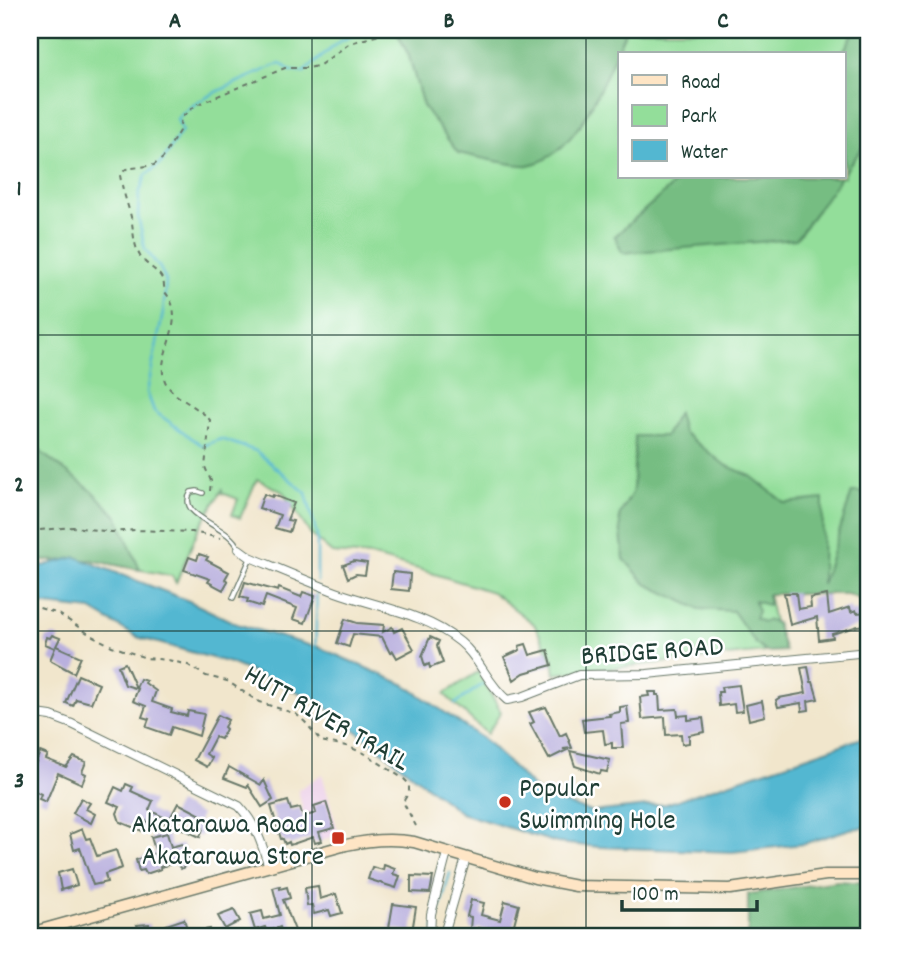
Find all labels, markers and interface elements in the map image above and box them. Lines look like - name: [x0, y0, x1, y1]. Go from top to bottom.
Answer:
- text: A: [169, 6, 181, 39]
- text: B: [444, 6, 455, 39]
- text: C: [717, 6, 729, 39]
- legend: [618, 52, 846, 178]
- text: Road: [681, 69, 720, 99]
- text: Park: [681, 103, 717, 133]
- text: Water: [681, 139, 728, 169]
- text: 1: [16, 174, 22, 207]
- text: 2: [14, 470, 24, 503]
- street label: BRIDGE ROAD: [580, 629, 725, 679]
- street label: HUTT RIVER TRAIL: [235, 657, 416, 784]
- text: 3: [14, 766, 24, 799]
- place label: Popular Swimming Hole: [519, 771, 676, 843]
- marker: Popular Swimming Hole: [497, 794, 513, 810]
- place label: Akatarawa Road - Akatarawa Store: [131, 807, 324, 879]
- marker: Akatarawa Road - Akatarawa Store: [330, 830, 346, 846]
- scale bar: [622, 868, 756, 912]
- text: 100 m: [632, 881, 679, 911]

